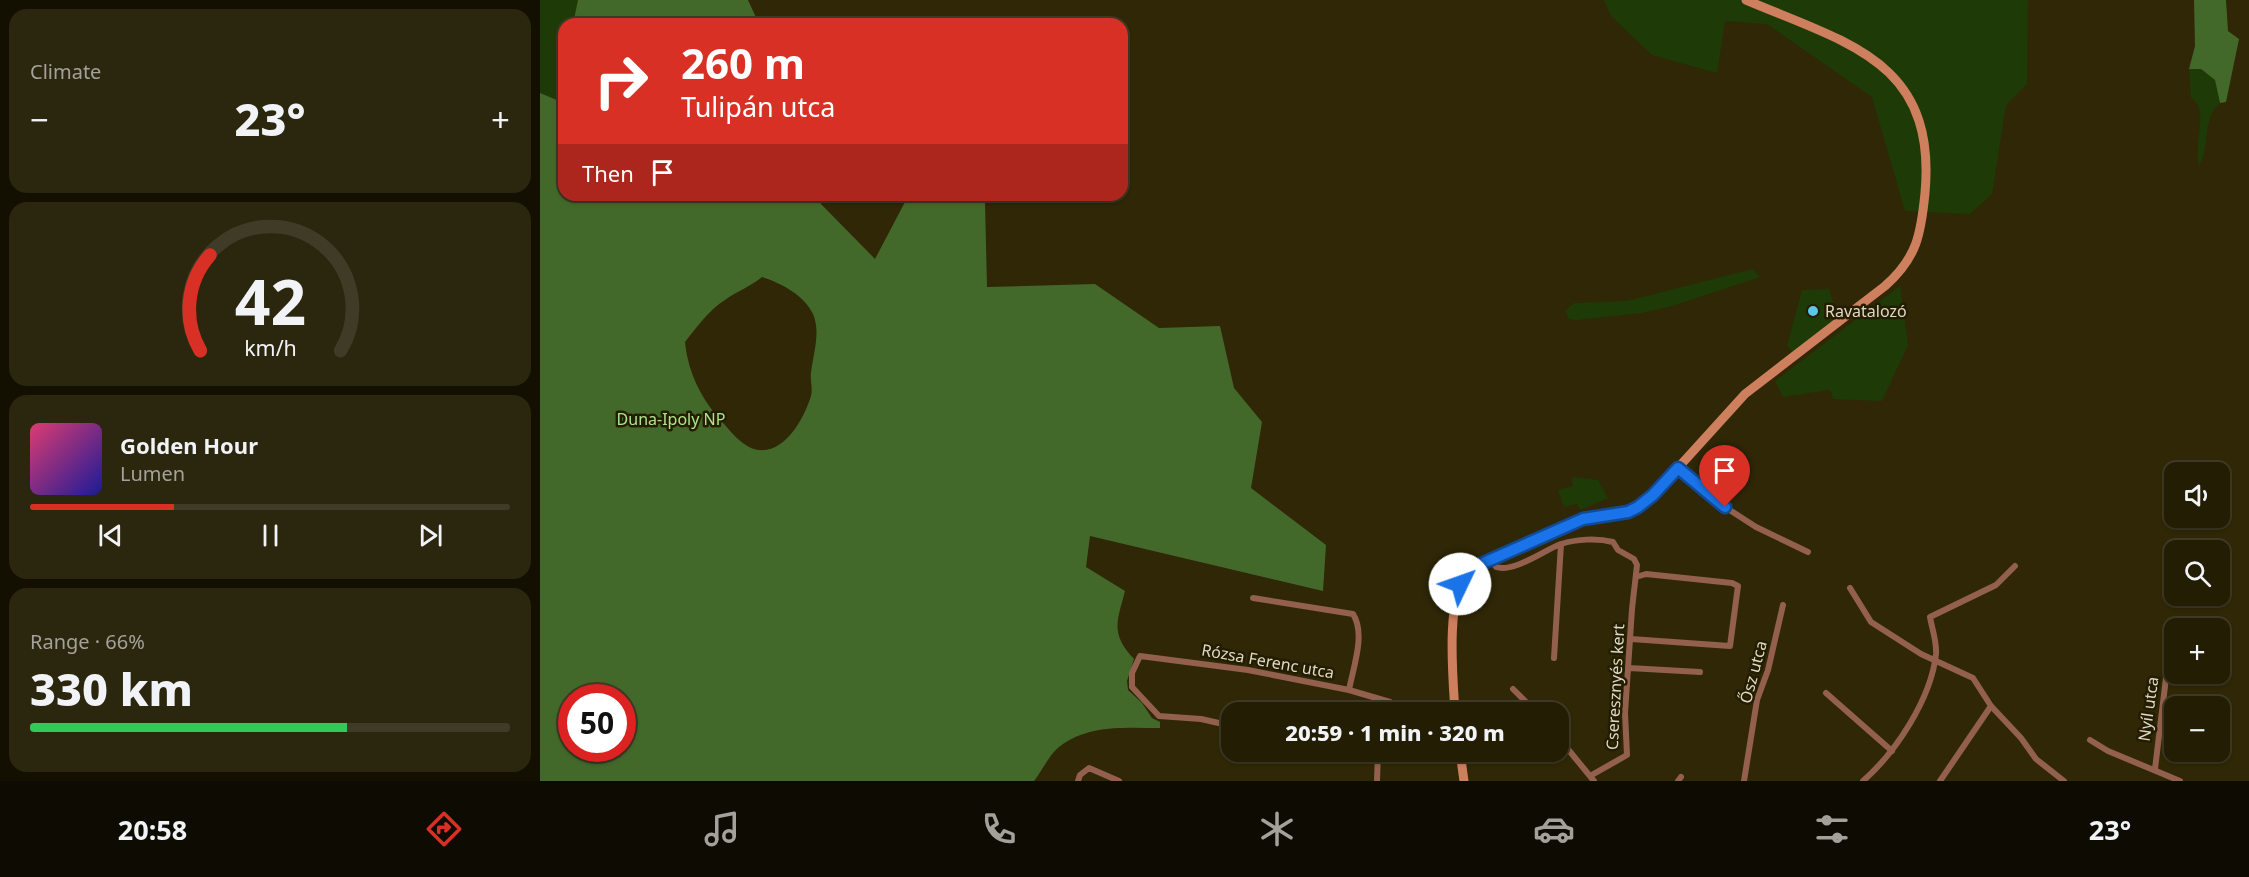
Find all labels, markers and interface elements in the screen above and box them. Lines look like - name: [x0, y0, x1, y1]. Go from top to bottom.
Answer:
- text: 260 m: [681, 34, 805, 91]
- icon: right: [582, 42, 660, 120]
- text: Climate: [30, 58, 101, 85]
- text: 23°: [234, 88, 306, 149]
- text: Tulipán utca: [681, 88, 835, 125]
- text: −: [30, 97, 49, 142]
- text: +: [491, 97, 510, 142]
- icon: arrive: [646, 156, 679, 189]
- text: Then: [582, 158, 634, 188]
- text: 42: [234, 258, 306, 343]
- place label: Ravatalozó: [1825, 300, 1907, 322]
- marker: Ravatalozó: [1806, 304, 1820, 318]
- text: km/h: [244, 333, 296, 362]
- park label: Duna-Ipoly NP: [617, 408, 725, 430]
- text: Golden Hour: [120, 430, 258, 460]
- pin: [1699, 445, 1750, 507]
- icon: arrive: [1708, 454, 1741, 487]
- text: Lumen: [120, 460, 185, 487]
- map controls: [2164, 462, 2230, 762]
- button: sound: [2164, 462, 2230, 528]
- icon: previous: [94, 519, 127, 552]
- icon: pause: [254, 519, 287, 552]
- icon: next: [414, 519, 447, 552]
- button: search: [2164, 540, 2230, 606]
- position arrow: [1428, 552, 1492, 616]
- button: +: [2164, 618, 2230, 684]
- street label: Cseresznyés kert: [1601, 623, 1629, 751]
- text: Range · 66%: [30, 628, 145, 655]
- street label: Rózsa Ferenc utca: [1200, 638, 1336, 684]
- street label: Ősz utca: [1734, 638, 1772, 706]
- text: 330 km: [30, 658, 193, 719]
- street label: Nyíl utca: [2133, 675, 2163, 743]
- speed limit sign: 50: [558, 684, 636, 762]
- button: −: [2164, 696, 2230, 762]
- text: 20:59 · 1 min · 320 m: [1285, 717, 1505, 747]
- icon: directions: [423, 808, 465, 850]
- icon: music: [701, 808, 743, 850]
- icon: phone: [978, 808, 1020, 850]
- icon: climate: [1256, 808, 1298, 850]
- icon: car: [1533, 808, 1575, 850]
- icon: filters: [1811, 808, 1853, 850]
- text: 20:58: [118, 811, 187, 848]
- text: 23°: [2089, 811, 2131, 848]

